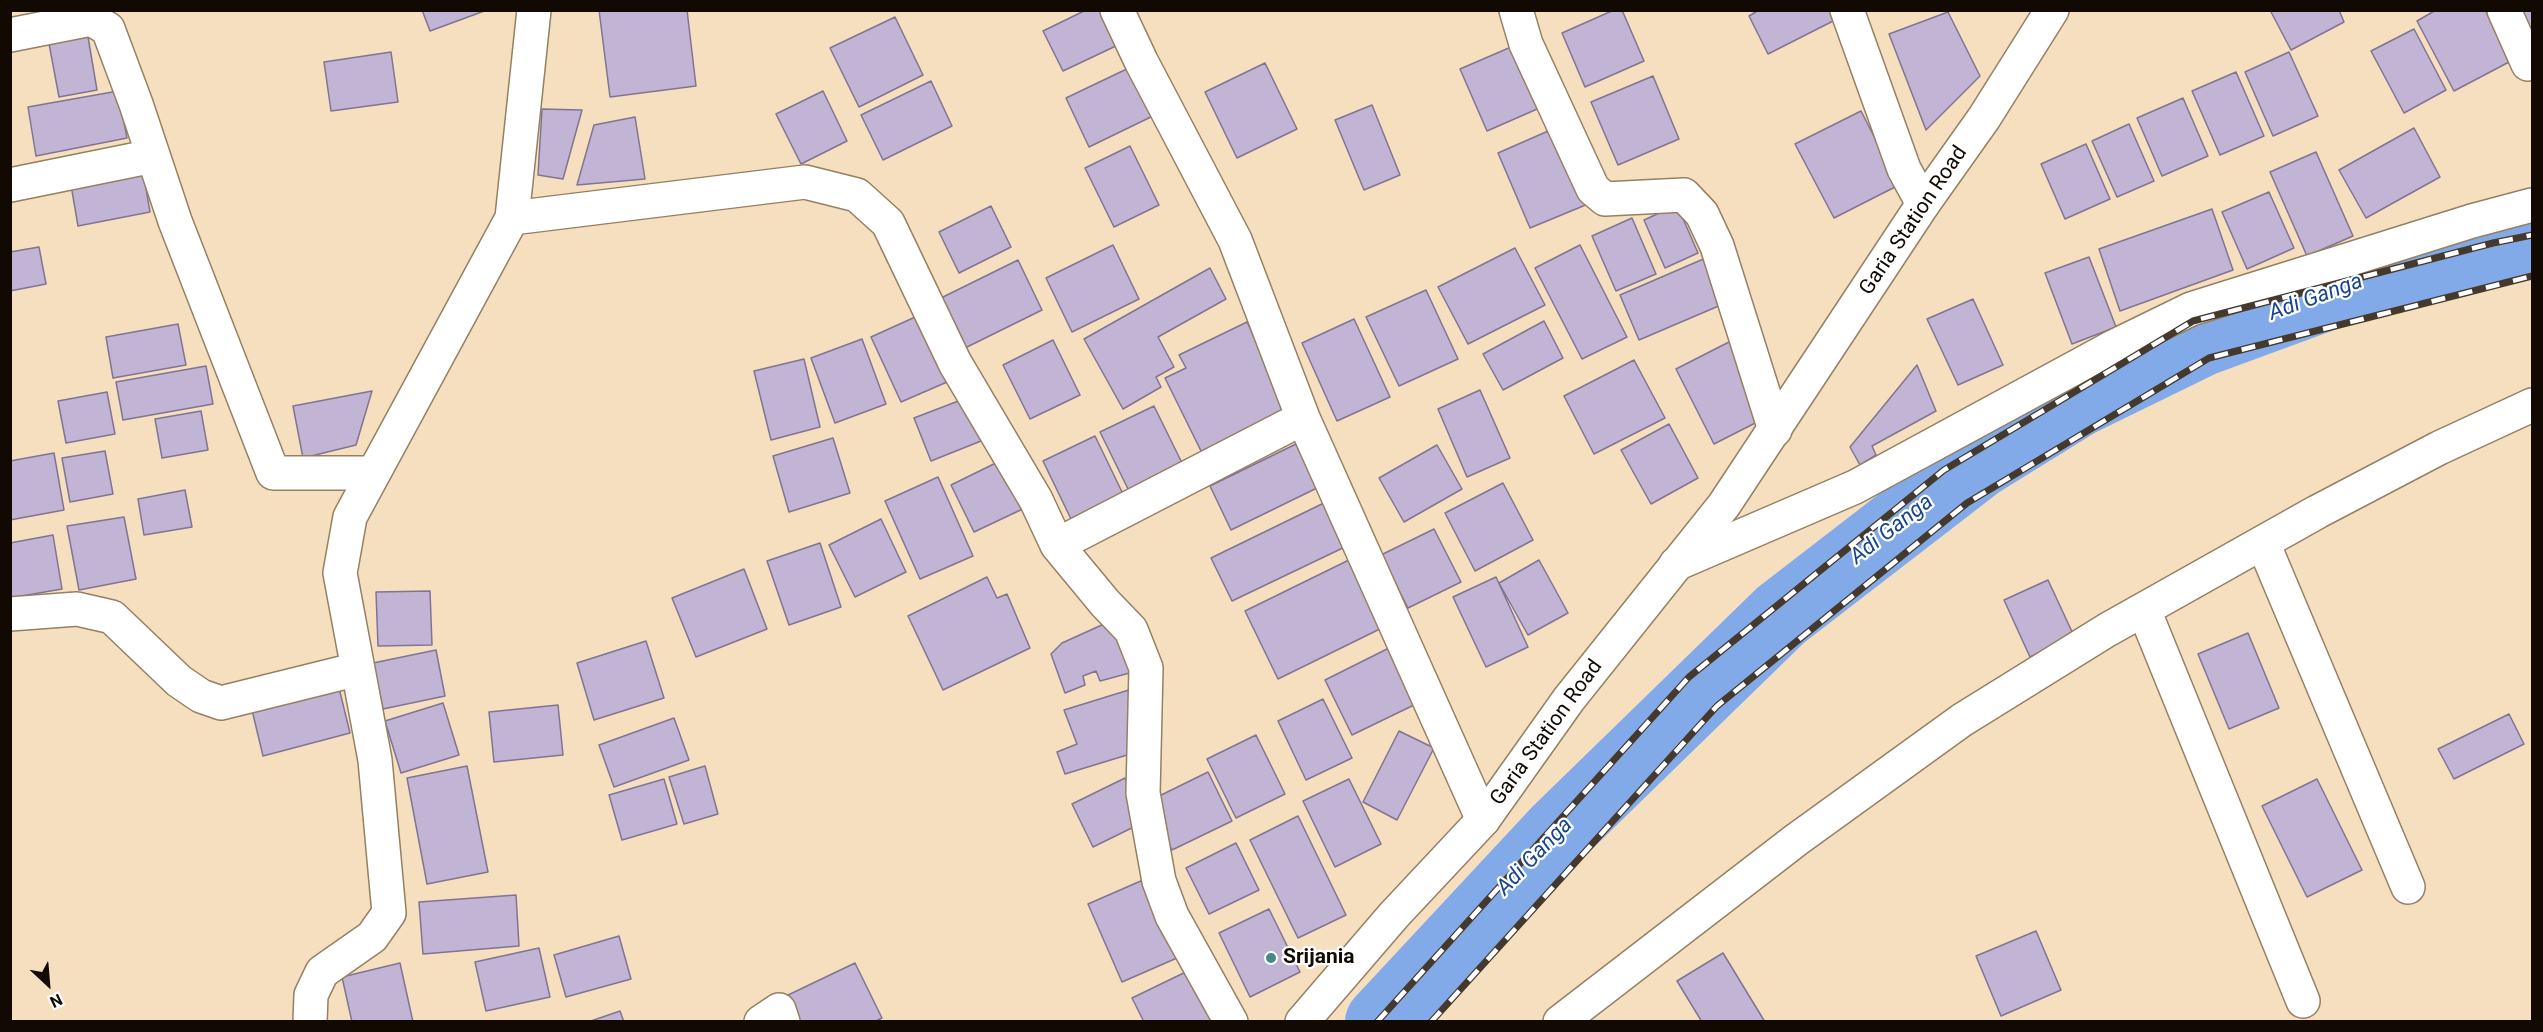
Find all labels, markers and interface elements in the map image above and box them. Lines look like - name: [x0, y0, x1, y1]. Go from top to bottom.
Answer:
- street label: Garia Station Road: [1855, 142, 1973, 300]
- water label: Adi Ganga: [2265, 269, 2367, 327]
- water label: Adi Ganga: [1845, 489, 1939, 571]
- street label: Garia Station Road: [1486, 655, 1608, 811]
- water label: Adi Ganga: [1491, 813, 1579, 901]
- place label: Srijania: [1283, 945, 1354, 971]
- marker: Srijania: [1264, 951, 1278, 965]
- north arrow: [18, 954, 78, 1014]
- text: N: [47, 990, 65, 1012]

